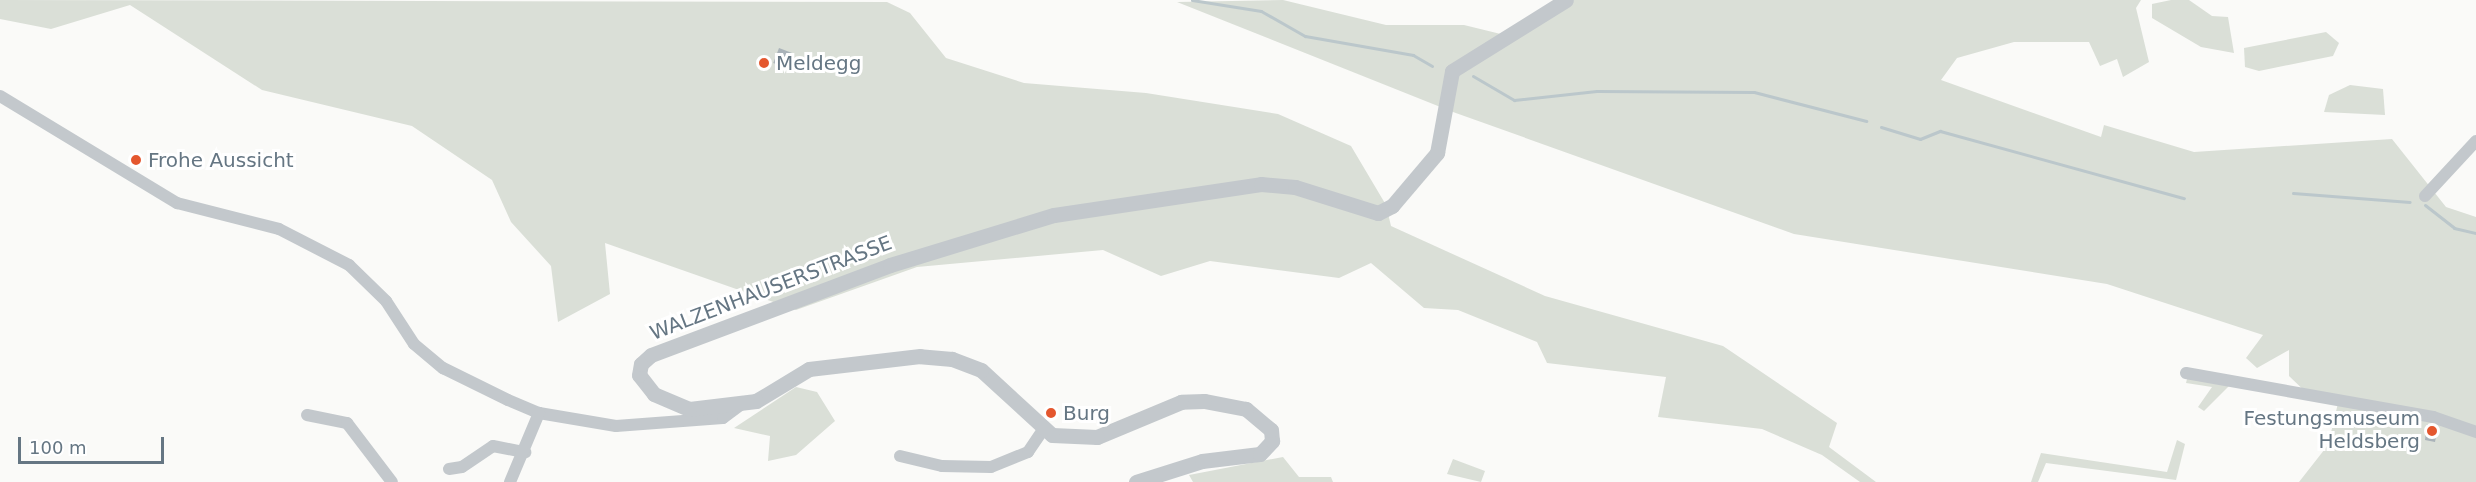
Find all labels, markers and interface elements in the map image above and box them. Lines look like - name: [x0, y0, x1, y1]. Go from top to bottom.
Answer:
- place label: Meldegg: [776, 51, 862, 75]
- marker: Meldegg: [757, 56, 771, 70]
- place label: Frohe Aussicht: [148, 148, 294, 172]
- marker: Frohe Aussicht: [129, 153, 143, 167]
- street label: WALZENHAUSERSTRASSE: [647, 231, 895, 345]
- place label: Burg: [1063, 401, 1110, 425]
- marker: Burg: [1044, 406, 1058, 420]
- place label: Festungsmuseum Heldsberg: [2244, 407, 2420, 454]
- marker: Festungsmuseum Heldsberg: [2425, 424, 2439, 438]
- scale bar: [21, 425, 166, 463]
- text: 100 m: [29, 437, 87, 458]

